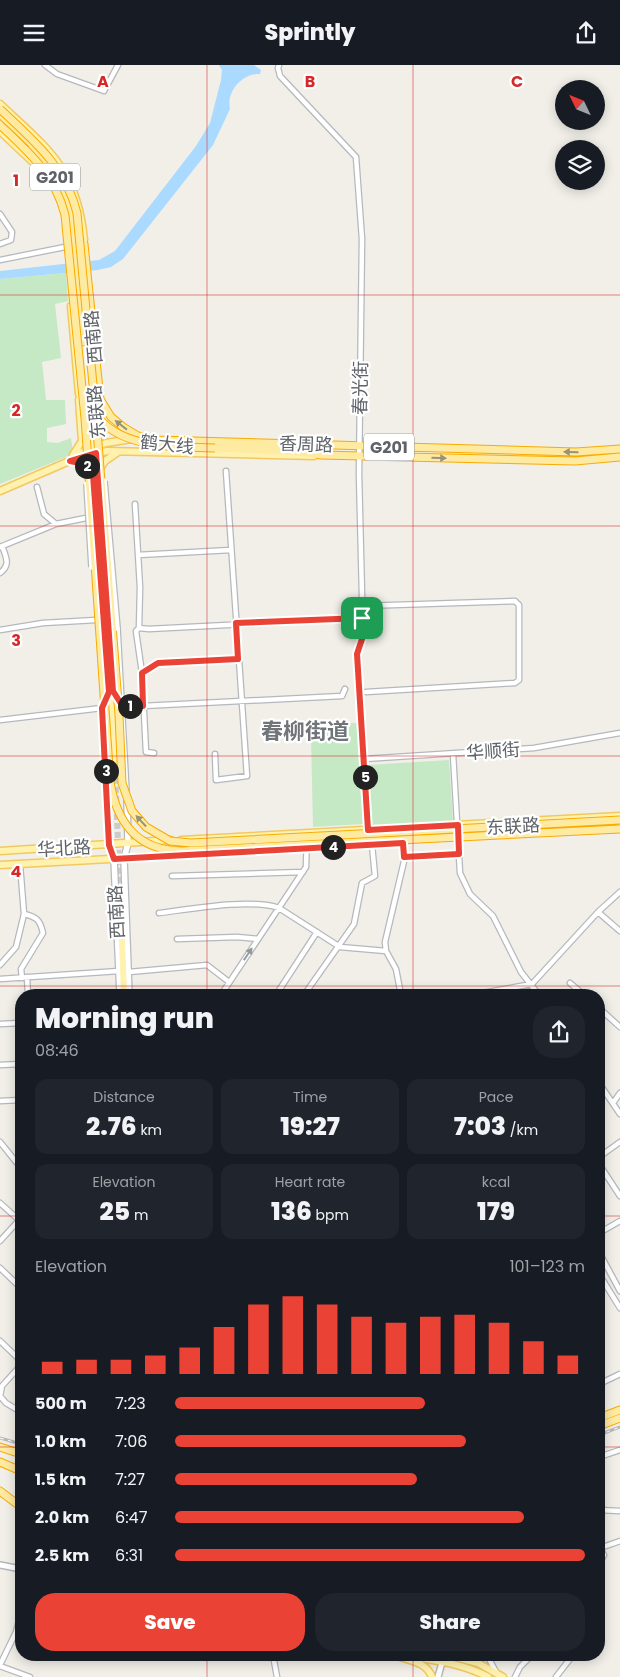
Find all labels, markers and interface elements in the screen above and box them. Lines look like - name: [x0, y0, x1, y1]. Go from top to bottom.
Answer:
- text: Sprintly: [265, 17, 355, 48]
- icon: menu: [20, 19, 48, 47]
- icon: share: [572, 19, 600, 47]
- text: A: [97, 70, 109, 93]
- text: B: [305, 70, 315, 93]
- text: C: [511, 70, 523, 93]
- north arrow: [555, 80, 605, 130]
- map controls: [555, 80, 605, 190]
- button: layers: [555, 140, 605, 190]
- road number: G201: [30, 163, 80, 190]
- text: 1: [13, 169, 19, 192]
- street label: 西南路: [78, 309, 108, 365]
- street label: 春光街: [347, 361, 373, 415]
- street label: 东联路: [81, 384, 111, 440]
- text: 2: [11, 399, 21, 422]
- one-way arrow: [115, 420, 128, 431]
- street label: 鹤大线: [139, 429, 195, 459]
- street label: 香周路: [279, 431, 333, 457]
- road number: G201: [364, 433, 414, 461]
- one-way arrow: [563, 448, 579, 456]
- pin: 2: [74, 453, 100, 479]
- one-way arrow: [432, 454, 448, 462]
- text: 2: [84, 456, 92, 476]
- pin: [341, 597, 383, 639]
- icon: arrive: [348, 604, 376, 632]
- text: 3: [11, 629, 21, 652]
- pin: 1: [118, 693, 142, 719]
- text: 1: [128, 696, 133, 716]
- district label: 春柳街道: [261, 716, 349, 747]
- street label: 华顺街: [465, 737, 521, 765]
- pin: 3: [94, 759, 118, 783]
- text: 3: [102, 761, 111, 781]
- pin: 5: [352, 765, 378, 789]
- text: 5: [361, 767, 370, 787]
- street label: 东联路: [485, 812, 541, 840]
- one-way arrow: [135, 816, 147, 828]
- street label: 华北路: [36, 834, 92, 862]
- pin: 4: [320, 835, 346, 859]
- text: 4: [329, 837, 338, 857]
- text: 4: [11, 860, 22, 883]
- street label: 西南路: [102, 884, 130, 940]
- one-way arrow: [243, 948, 253, 961]
- text: Morning run: [35, 999, 214, 1038]
- button: share: [533, 1006, 585, 1058]
- text: 08:46: [35, 1039, 79, 1062]
- text: Distance: [93, 1087, 155, 1107]
- text: Time: [293, 1087, 327, 1107]
- text: Pace: [479, 1087, 513, 1107]
- text: 2.76: [86, 1109, 137, 1144]
- text: 19:27: [280, 1109, 340, 1144]
- text: 7:03: [454, 1109, 506, 1144]
- text: km: [137, 1120, 162, 1140]
- text: /km: [506, 1120, 538, 1140]
- text: Elevation: [92, 1172, 156, 1192]
- text: Heart rate: [275, 1172, 345, 1192]
- text: kcal: [482, 1172, 510, 1192]
- text: 25: [100, 1194, 130, 1229]
- text: 136: [271, 1194, 312, 1229]
- text: 179: [477, 1194, 515, 1229]
- text: m: [130, 1205, 148, 1225]
- text: bpm: [312, 1205, 349, 1225]
- text: Elevation: [35, 1255, 107, 1278]
- text: 101–123 m: [509, 1255, 585, 1278]
- text: 500 m: [35, 1392, 87, 1415]
- text: 7:23: [115, 1392, 146, 1415]
- text: 1.0 km: [35, 1430, 86, 1453]
- text: 7:06: [115, 1430, 147, 1453]
- text: 1.5 km: [35, 1468, 86, 1491]
- text: 7:27: [115, 1468, 145, 1491]
- text: 2.0 km: [35, 1506, 89, 1529]
- text: 6:47: [115, 1506, 147, 1529]
- text: 2.5 km: [35, 1544, 89, 1567]
- text: 6:31: [115, 1544, 143, 1567]
- button: Save: [35, 1593, 305, 1651]
- button: Share: [315, 1593, 585, 1651]

